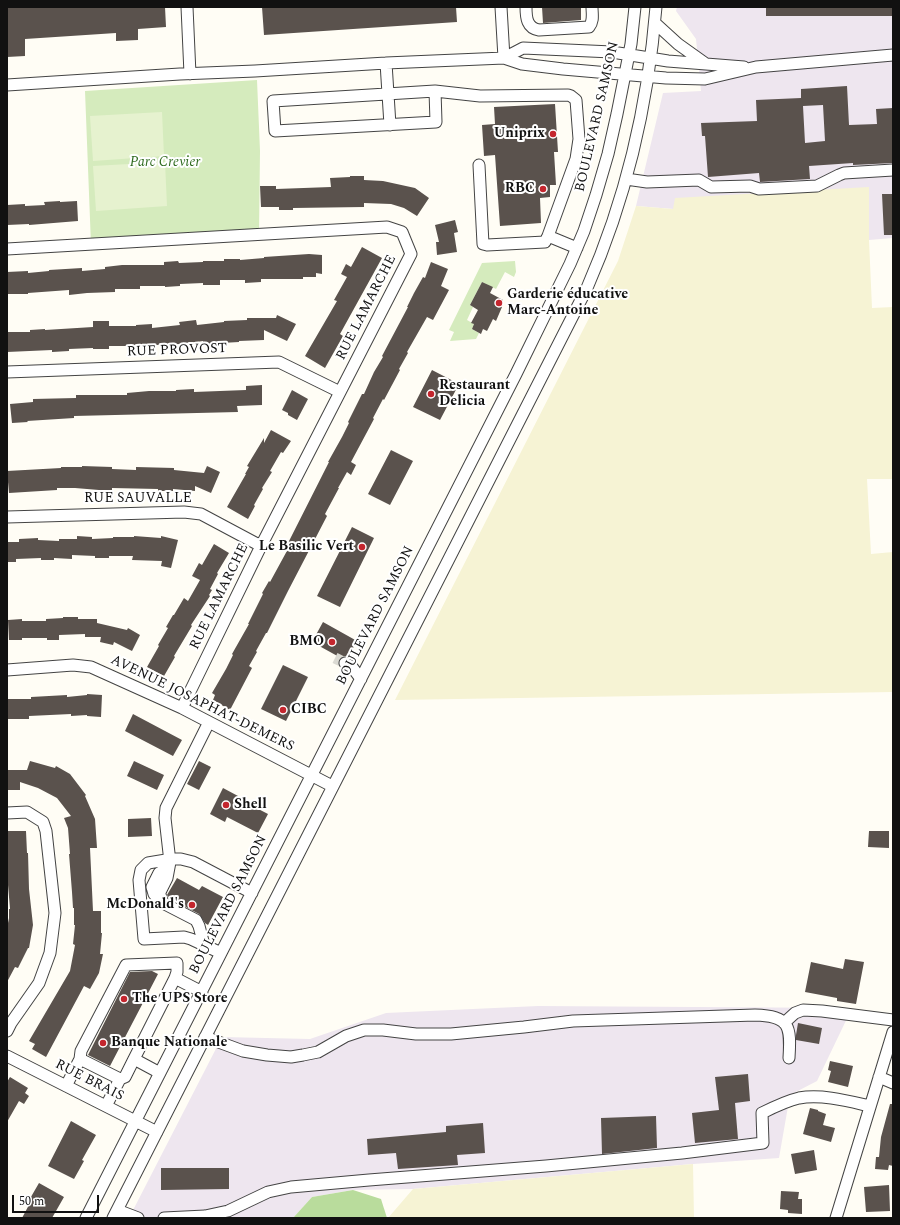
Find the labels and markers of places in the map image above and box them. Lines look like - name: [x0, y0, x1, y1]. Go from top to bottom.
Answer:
- place label: Uniprix: [494, 126, 545, 142]
- marker: Uniprix: [548, 129, 558, 139]
- place label: RBC: [505, 181, 535, 197]
- marker: RBC: [538, 184, 548, 194]
- place label: Garderie éducative Marc-Antoine: [507, 287, 628, 320]
- marker: Garderie éducative Marc-Antoine: [494, 298, 504, 308]
- place label: Restaurant Delicia: [439, 378, 510, 410]
- marker: Restaurant Delicia: [426, 389, 436, 399]
- place label: Le Basilic Vert: [259, 539, 354, 555]
- marker: Le Basilic Vert: [357, 542, 367, 552]
- place label: BMO: [289, 634, 324, 650]
- marker: BMO: [327, 637, 337, 647]
- place label: CIBC: [291, 702, 327, 718]
- marker: CIBC: [278, 705, 288, 715]
- place label: Shell: [234, 797, 267, 813]
- marker: Shell: [221, 800, 231, 810]
- place label: McDonald's: [106, 897, 184, 913]
- marker: McDonald's: [187, 900, 197, 910]
- place label: The UPS Store: [132, 991, 228, 1007]
- marker: The UPS Store: [119, 994, 129, 1004]
- place label: Banque Nationale: [111, 1035, 227, 1051]
- marker: Banque Nationale: [98, 1038, 108, 1048]

